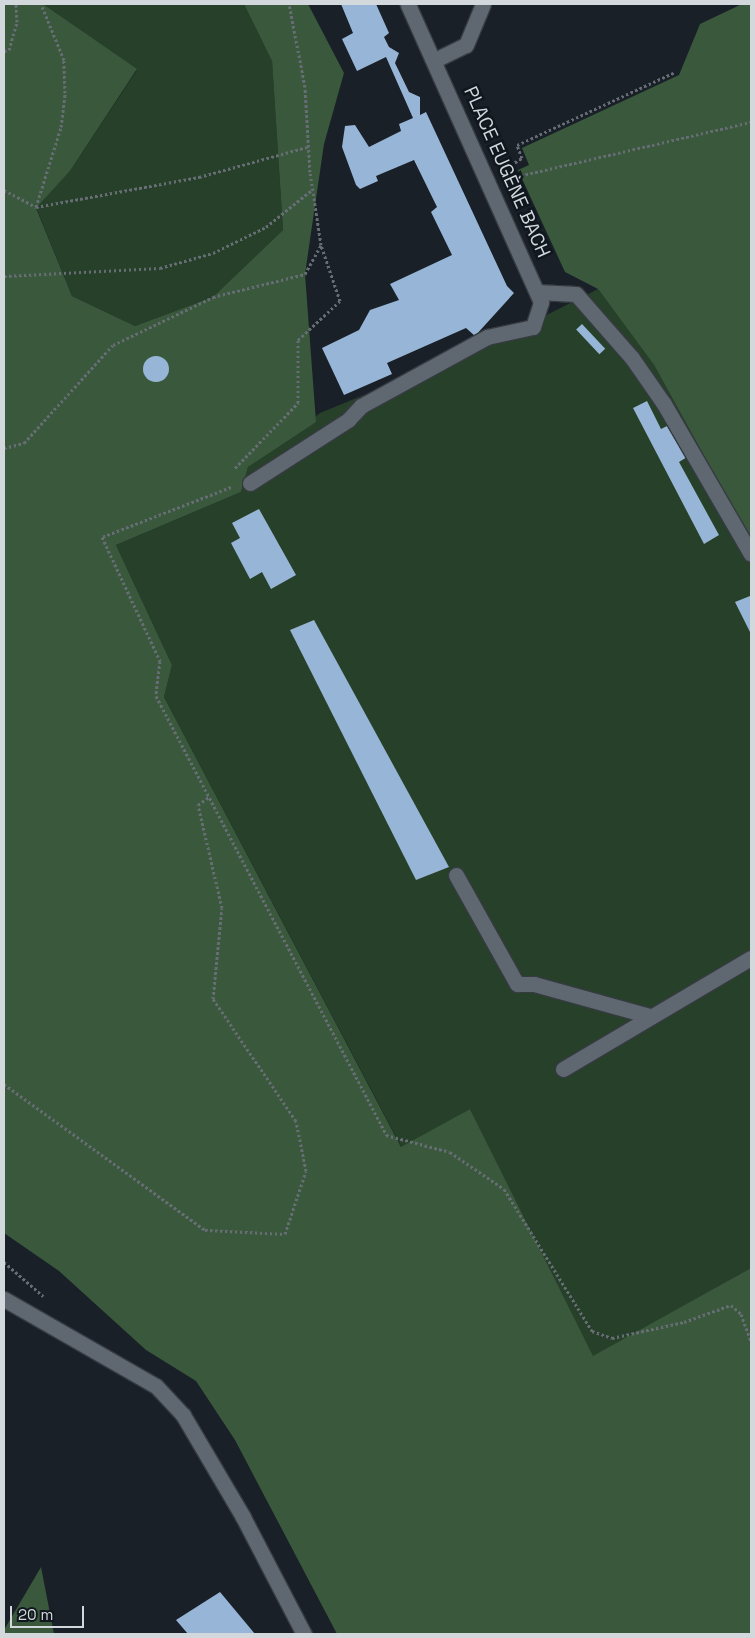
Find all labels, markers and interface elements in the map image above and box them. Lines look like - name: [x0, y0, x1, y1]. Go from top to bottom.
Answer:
- street label: PLACE EUGÈNE BACH: [459, 83, 555, 261]
- scale bar: [12, 1596, 86, 1628]
- text: 20 m: [18, 1605, 53, 1624]

